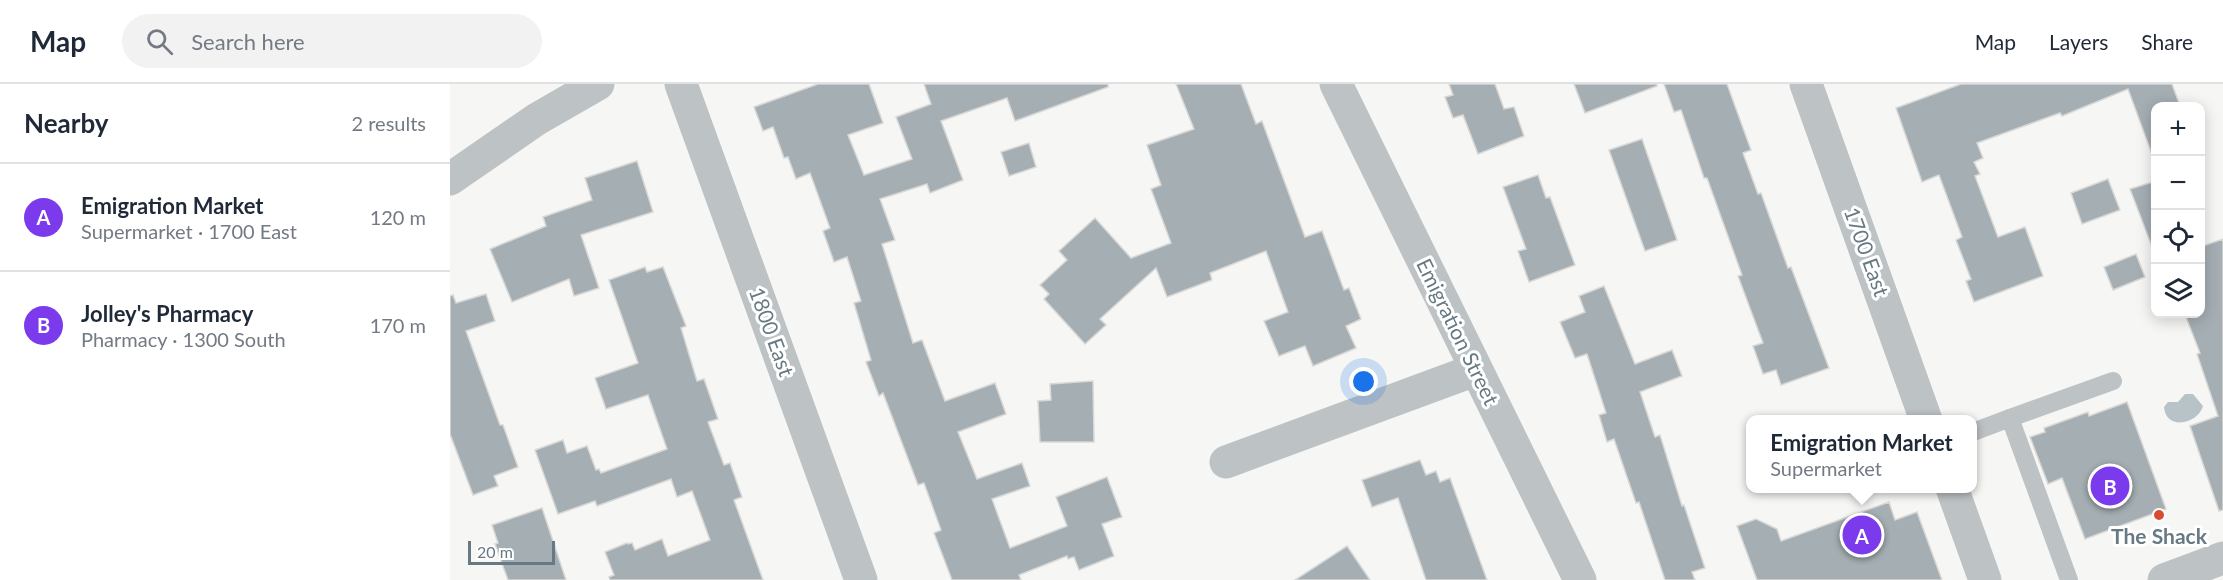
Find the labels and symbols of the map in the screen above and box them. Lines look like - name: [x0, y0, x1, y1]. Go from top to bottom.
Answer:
- street label: 1700 East: [1840, 203, 1895, 300]
- street label: Emigration Street: [1412, 254, 1505, 409]
- street label: 1800 East: [745, 283, 800, 380]
- your location: [1349, 367, 1378, 396]
- pin: B: [2090, 464, 2130, 508]
- marker: The Shack: [2152, 508, 2166, 522]
- pin: A: [1842, 512, 1882, 558]
- place label: The Shack: [2111, 523, 2208, 548]
- scale bar: [468, 538, 555, 566]

